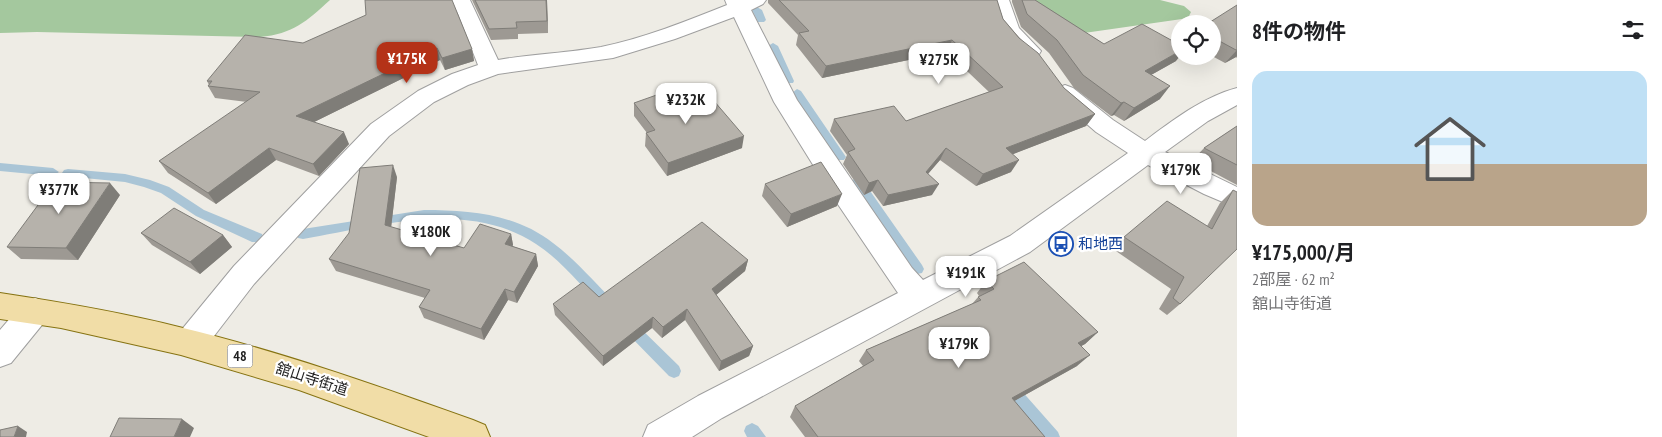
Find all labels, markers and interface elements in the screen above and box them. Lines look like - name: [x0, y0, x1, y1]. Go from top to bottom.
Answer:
- map controls: [1171, 15, 1221, 65]
- button: locate: [1171, 15, 1221, 65]
- icon: filters: [1619, 16, 1647, 44]
- text: 8件の物件: [1252, 18, 1346, 45]
- pin: ¥175K: [372, 42, 442, 84]
- pin: ¥275K: [904, 42, 974, 85]
- text: ¥175K: [388, 48, 426, 68]
- text: ¥275K: [920, 49, 958, 69]
- pin: ¥232K: [651, 82, 721, 125]
- text: ¥232K: [667, 89, 705, 109]
- icon: home: [1405, 104, 1495, 194]
- pin: ¥179K: [1146, 152, 1216, 195]
- text: ¥179K: [1162, 159, 1200, 179]
- pin: ¥377K: [24, 172, 94, 215]
- text: ¥377K: [40, 179, 78, 199]
- pin: ¥180K: [396, 214, 466, 257]
- text: ¥180K: [412, 221, 450, 241]
- bus stop icon: 和地西: [1048, 231, 1074, 257]
- place label: 和地西: [1078, 234, 1123, 253]
- text: ¥175,000/月: [1252, 239, 1355, 266]
- pin: ¥191K: [931, 256, 1001, 298]
- text: ¥191K: [947, 262, 985, 282]
- text: 2部屋 · 62 m²: [1252, 269, 1335, 289]
- text: 舘山寺街道: [1252, 293, 1332, 313]
- pin: ¥179K: [924, 326, 994, 369]
- text: ¥179K: [940, 333, 978, 353]
- road number: 48: [228, 344, 252, 368]
- street label: 舘山寺街道: [274, 358, 351, 399]

